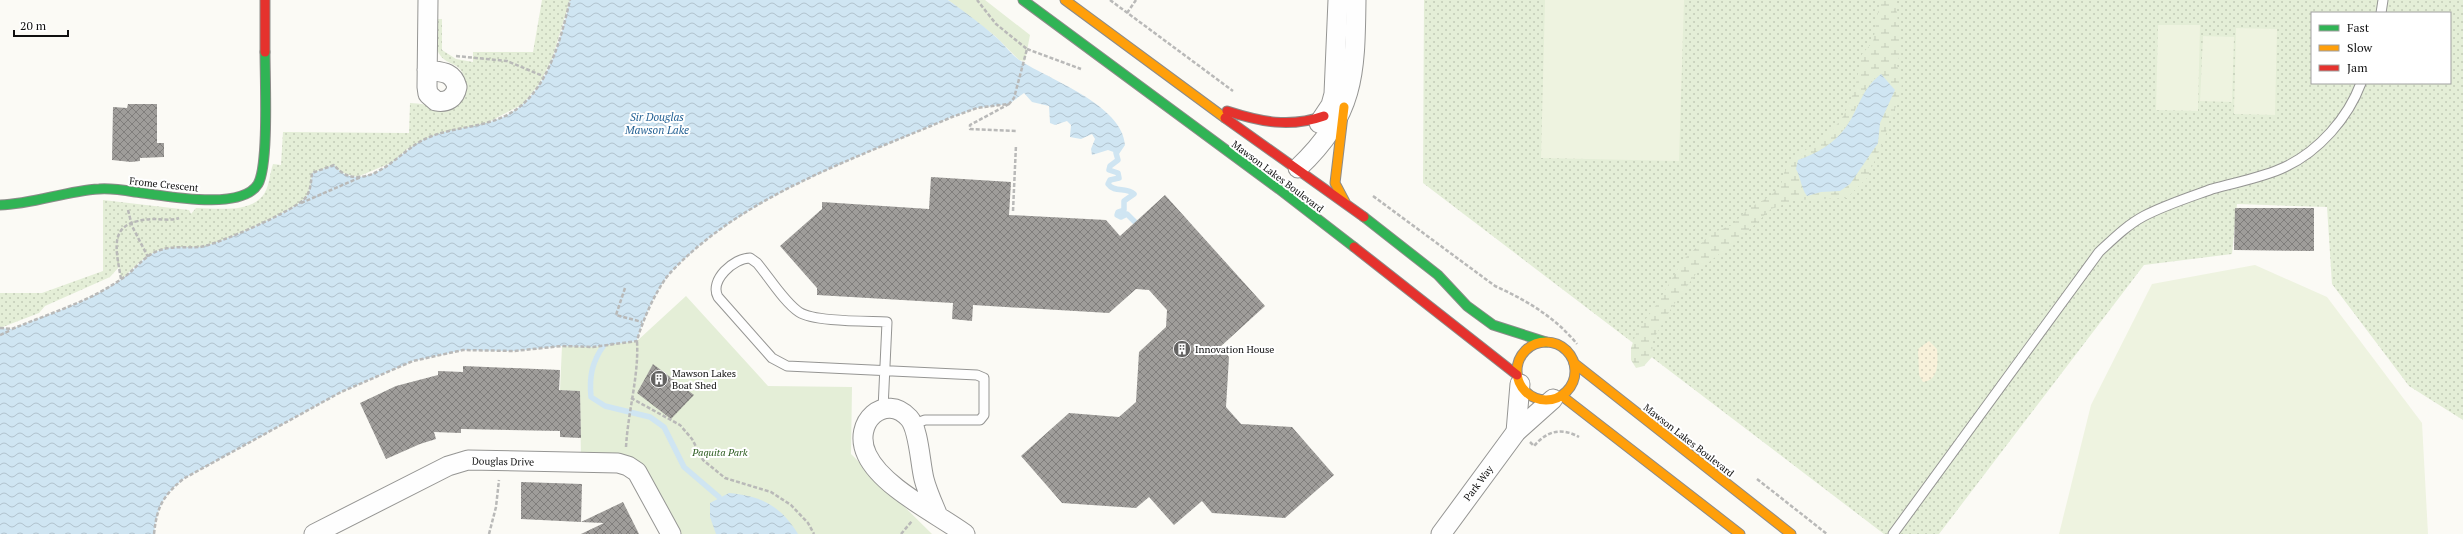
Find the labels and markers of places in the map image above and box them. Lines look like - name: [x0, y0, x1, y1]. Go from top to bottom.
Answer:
- building icon: Innovation House: [1172, 339, 1192, 359]
- place label: Innovation House: [1195, 343, 1274, 356]
- place label: Mawson Lakes Boat Shed: [672, 367, 736, 392]
- building icon: Mawson Lakes Boat Shed: [649, 369, 669, 389]

